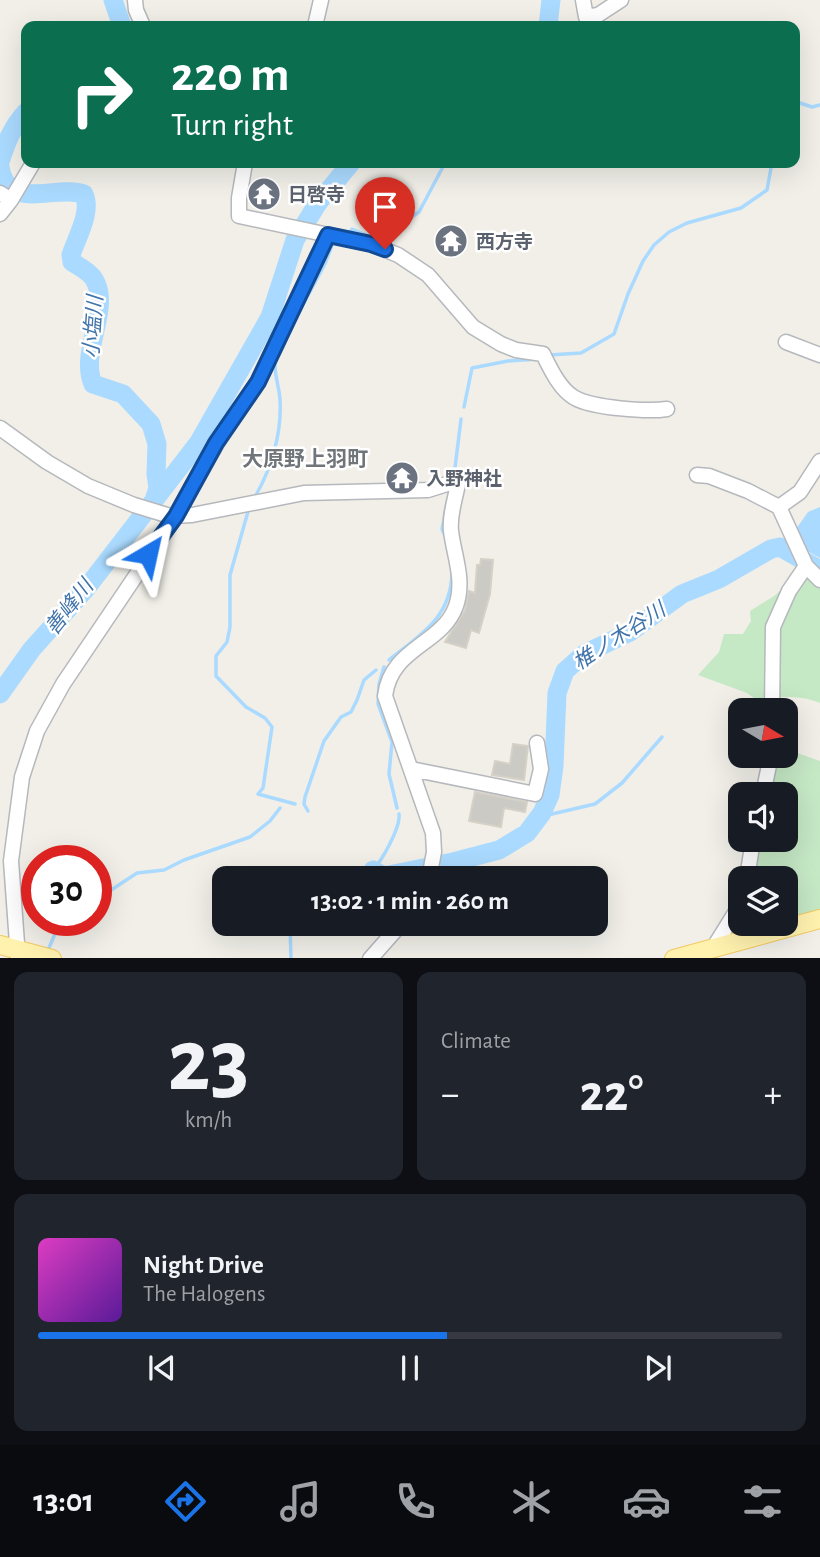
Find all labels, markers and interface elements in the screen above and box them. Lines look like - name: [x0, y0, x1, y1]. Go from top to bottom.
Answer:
- icon: right: [56, 49, 147, 140]
- text: 220 m: [171, 51, 290, 100]
- text: Turn right: [171, 109, 293, 141]
- temple icon: 日啓寺: [245, 175, 283, 213]
- pin: [355, 177, 415, 249]
- place label: 日啓寺: [288, 185, 345, 205]
- icon: arrive: [366, 188, 404, 226]
- temple icon: 西方寺: [432, 222, 470, 260]
- place label: 西方寺: [476, 232, 533, 252]
- water label: 小塩川: [80, 293, 106, 359]
- district label: 大原野上羽町: [242, 448, 368, 470]
- temple icon: 入野神社: [383, 459, 421, 497]
- place label: 入野神社: [426, 468, 502, 489]
- position arrow: [111, 517, 185, 591]
- water label: 善峰川: [41, 574, 98, 639]
- water label: 椎ノ木谷川: [569, 597, 671, 674]
- north arrow: [728, 698, 798, 768]
- map controls: [728, 698, 798, 936]
- button: sound: [728, 782, 798, 852]
- speed limit sign: 30: [21, 845, 112, 936]
- button: layers: [728, 866, 798, 936]
- text: 13:02 · 1 min · 260 m: [311, 888, 509, 914]
- text: 23: [167, 1016, 250, 1107]
- text: Climate: [441, 1030, 511, 1053]
- text: 22°: [579, 1068, 644, 1120]
- text: −: [441, 1076, 459, 1114]
- text: +: [764, 1076, 782, 1114]
- text: km/h: [185, 1109, 232, 1132]
- text: Night Drive: [143, 1252, 264, 1278]
- text: The Halogens: [143, 1283, 265, 1306]
- icon: previous: [143, 1349, 181, 1387]
- icon: pause: [391, 1349, 429, 1387]
- icon: next: [639, 1349, 677, 1387]
- icon: directions: [161, 1477, 210, 1526]
- icon: music: [276, 1477, 325, 1526]
- icon: phone: [391, 1477, 440, 1526]
- icon: climate: [507, 1477, 556, 1526]
- icon: car: [622, 1477, 671, 1526]
- icon: filters: [738, 1477, 787, 1526]
- text: 13:01: [33, 1485, 94, 1517]

